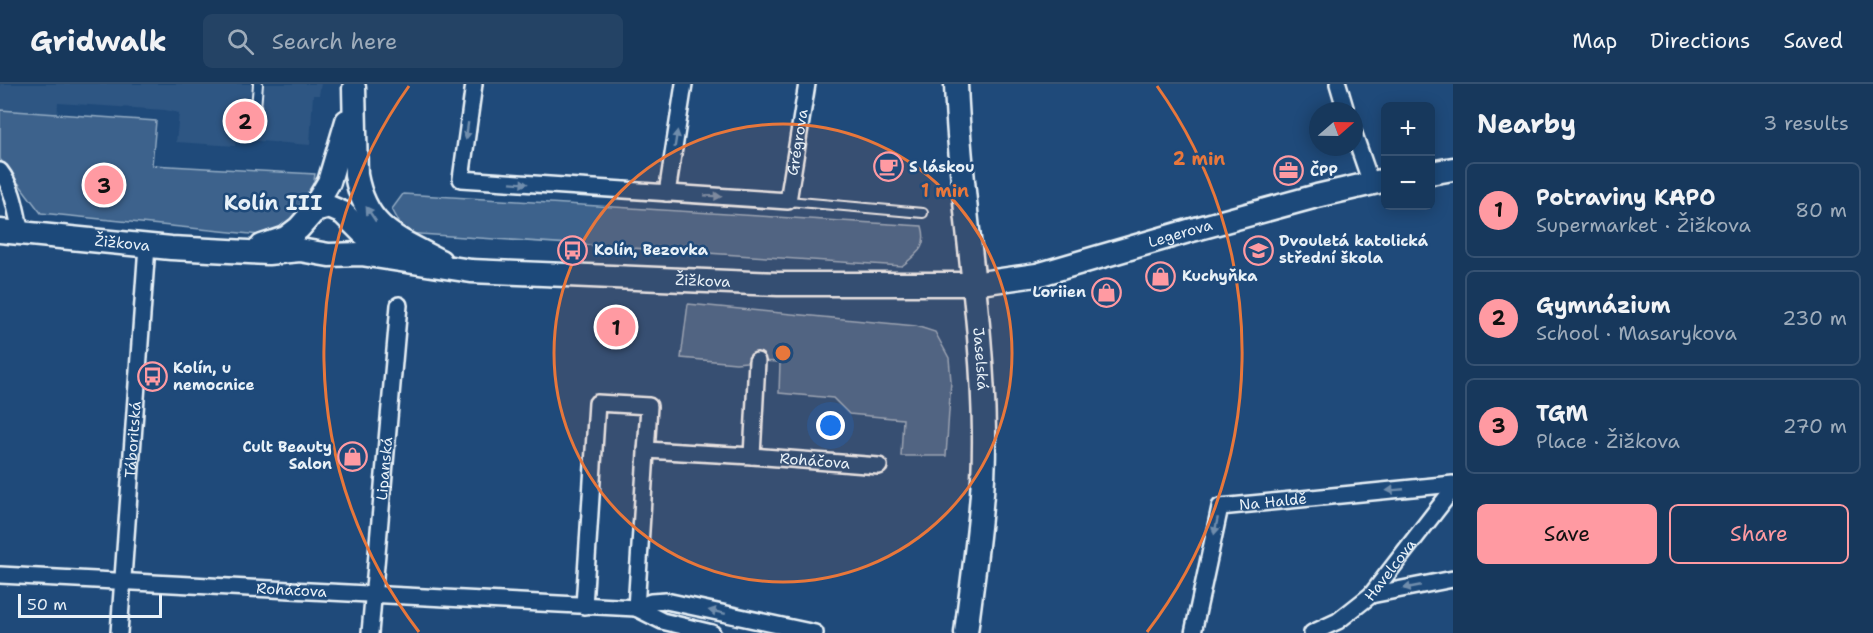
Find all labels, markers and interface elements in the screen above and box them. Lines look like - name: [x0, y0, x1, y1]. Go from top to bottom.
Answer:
- search box: [203, 14, 623, 68]
- text: Gridwalk: [30, 22, 167, 60]
- icon: search: [224, 25, 257, 58]
- text: Search here: [272, 27, 398, 56]
- text: Map: [1572, 27, 1617, 55]
- text: Directions: [1650, 27, 1750, 55]
- text: Saved: [1783, 27, 1843, 55]
- pin: 2: [226, 99, 264, 144]
- north arrow: [1309, 102, 1363, 156]
- map controls: [1381, 102, 1435, 210]
- button: +: [1381, 102, 1435, 156]
- text: Nearby: [1477, 106, 1576, 141]
- street label: Grégrova: [782, 107, 813, 177]
- text: 3 results: [1763, 110, 1849, 136]
- one-way arrow: [462, 122, 472, 141]
- one-way arrow: [671, 129, 680, 148]
- text: 2 min: [1173, 147, 1225, 171]
- cafe icon: S láskou: [872, 151, 904, 183]
- office icon: ČPP: [1273, 155, 1305, 187]
- button: −: [1381, 156, 1435, 210]
- place label: S láskou: [909, 157, 975, 177]
- place label: ČPP: [1310, 160, 1338, 181]
- pin: 3: [84, 162, 124, 208]
- one-way arrow: [509, 178, 528, 187]
- text: 1 min: [921, 179, 969, 203]
- text: Potraviny KAPO: [1536, 183, 1715, 212]
- district label: Kolín III: [224, 189, 323, 217]
- one-way arrow: [704, 192, 723, 201]
- text: 1: [1494, 197, 1503, 223]
- text: 80 m: [1795, 197, 1847, 223]
- one-way arrow: [365, 207, 377, 223]
- text: Supermarket · Žižkova: [1536, 212, 1751, 238]
- street label: Legerova: [1146, 215, 1215, 252]
- street label: Žižkova: [94, 229, 152, 256]
- place label: Dvouletá katolická střední škola: [1279, 231, 1429, 268]
- bus stop icon: Kolín, Bezovka: [557, 234, 589, 266]
- school or university icon: Dvouletá katolická střední škola: [1242, 234, 1274, 266]
- place label: Kolín, Bezovka: [594, 240, 709, 260]
- shop icon: Kuchyňka: [1145, 260, 1177, 292]
- place label: Kuchyňka: [1182, 266, 1258, 286]
- street label: Žižkova: [675, 269, 732, 292]
- shop icon: Loriien: [1091, 276, 1123, 308]
- place label: Loriien: [1032, 282, 1086, 302]
- text: Gymnázium: [1536, 291, 1671, 320]
- pin: 1: [596, 304, 636, 350]
- text: 2: [1492, 305, 1506, 331]
- text: 230 m: [1782, 305, 1847, 331]
- text: School · Masarykova: [1536, 320, 1737, 346]
- street label: Jaselská: [968, 327, 993, 391]
- centre of rings: [773, 343, 793, 363]
- place label: Kolín, u nemocnice: [173, 358, 255, 395]
- bus stop icon: Kolín, u nemocnice: [136, 361, 168, 393]
- text: TGM: [1536, 399, 1588, 428]
- street label: Táboritská: [120, 400, 146, 478]
- your location: [816, 411, 845, 440]
- text: 3: [1492, 413, 1506, 439]
- text: 270 m: [1783, 413, 1847, 439]
- text: Place · Žižkova: [1536, 428, 1680, 454]
- street label: Lipanská: [372, 435, 397, 501]
- place label: Cult Beauty Salon: [242, 437, 332, 474]
- shop icon: Cult Beauty Salon: [337, 440, 369, 472]
- street label: Roháčova: [779, 448, 851, 474]
- one-way arrow: [1385, 485, 1404, 495]
- street label: Na Haldě: [1238, 488, 1308, 515]
- button: Save: [1477, 504, 1657, 564]
- button: Share: [1669, 504, 1849, 564]
- one-way arrow: [1211, 517, 1220, 536]
- street label: Havelcova: [1360, 535, 1421, 605]
- street label: Roháčova: [256, 578, 328, 602]
- one-way arrow: [1402, 583, 1421, 592]
- scale bar: [18, 591, 162, 618]
- text: 50 m: [27, 594, 67, 615]
- one-way arrow: [707, 606, 726, 616]

